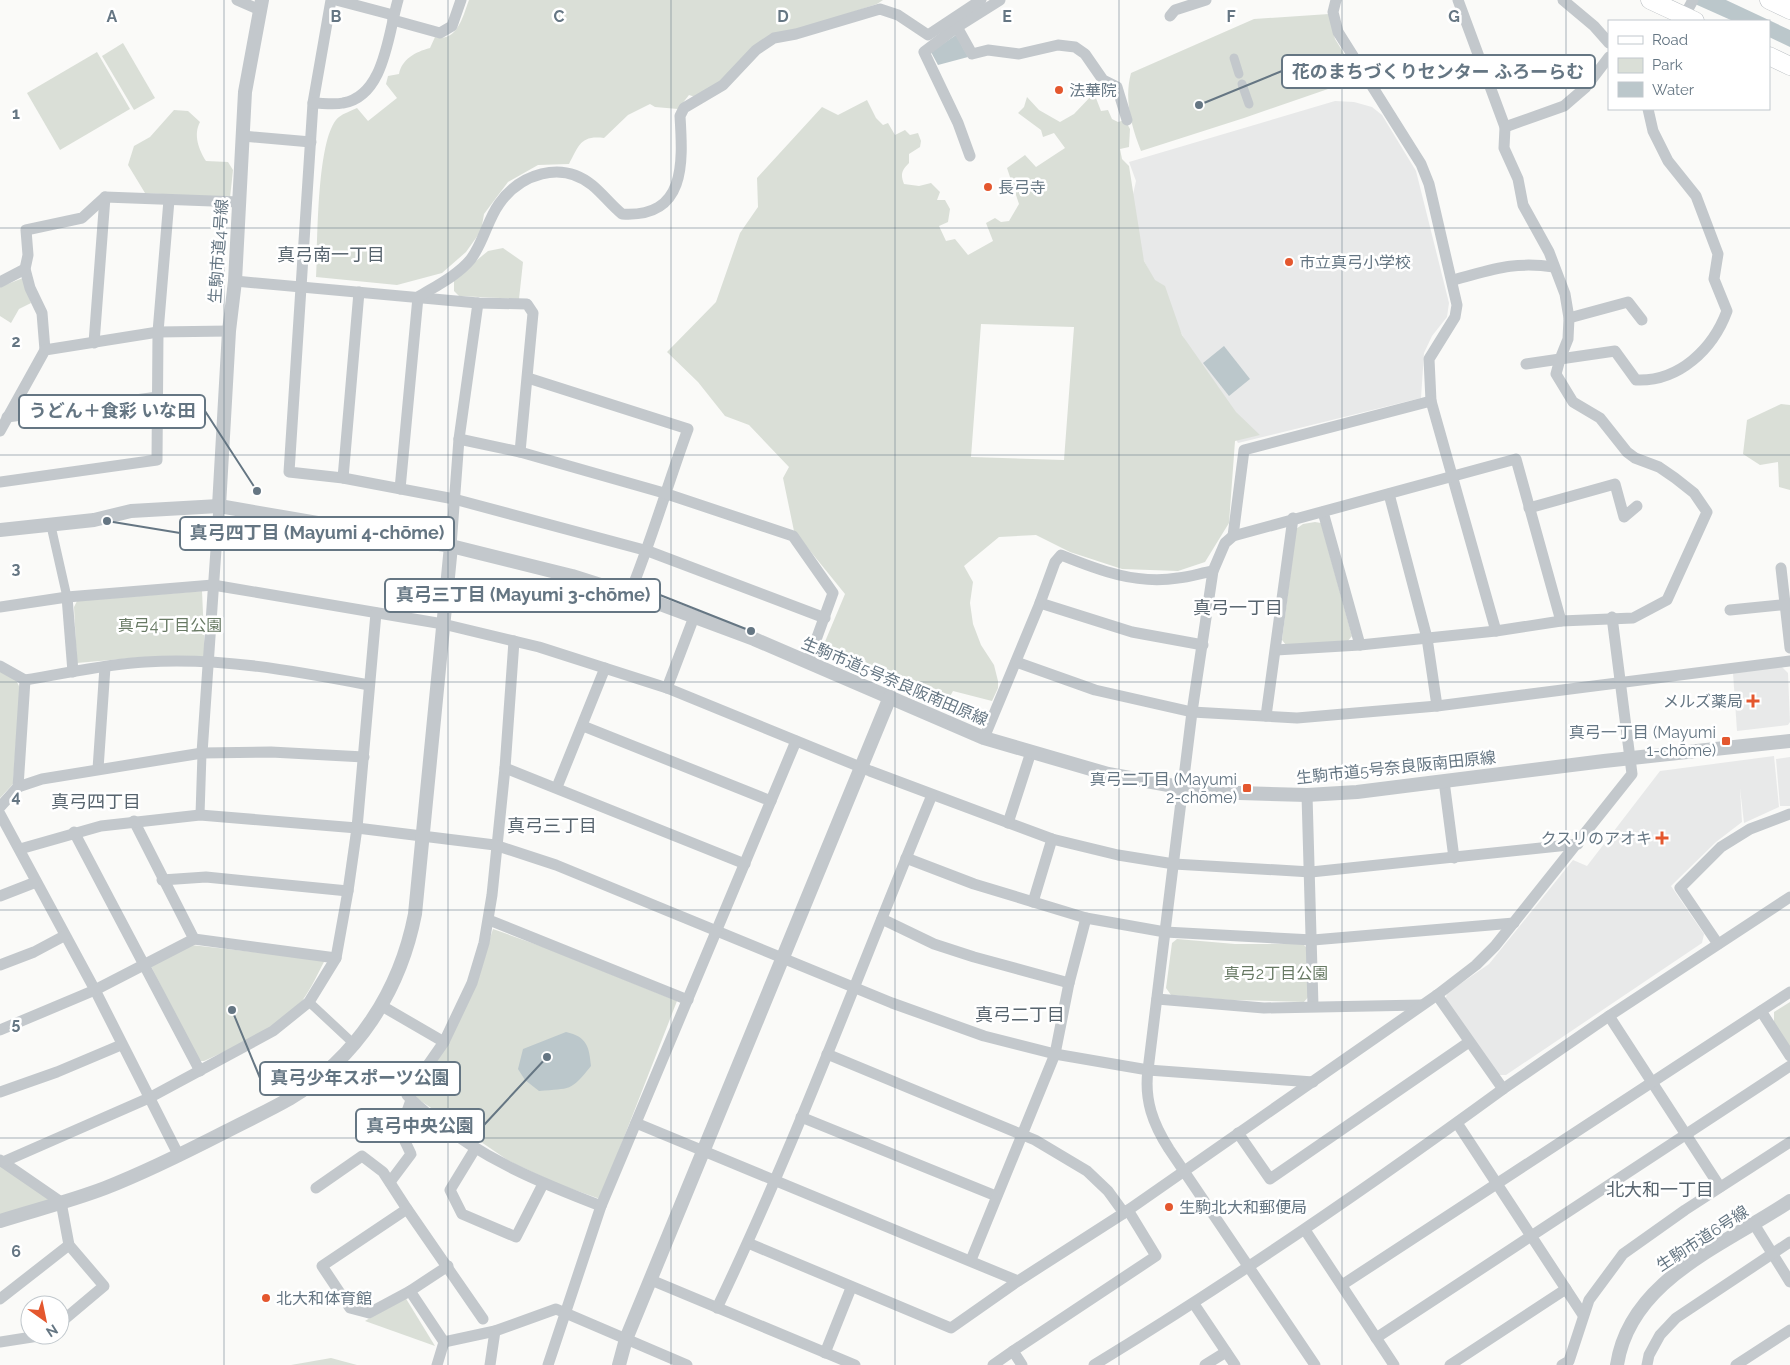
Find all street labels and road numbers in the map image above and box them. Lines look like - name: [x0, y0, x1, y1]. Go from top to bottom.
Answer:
- street label: 生駒市道4号線: [205, 198, 232, 304]
- street label: 生駒市道5号奈良阪南田原線: [799, 633, 991, 729]
- street label: 生駒市道5号奈良阪南田原線: [1295, 748, 1497, 787]
- street label: 生駒市道6号線: [1653, 1202, 1752, 1275]

